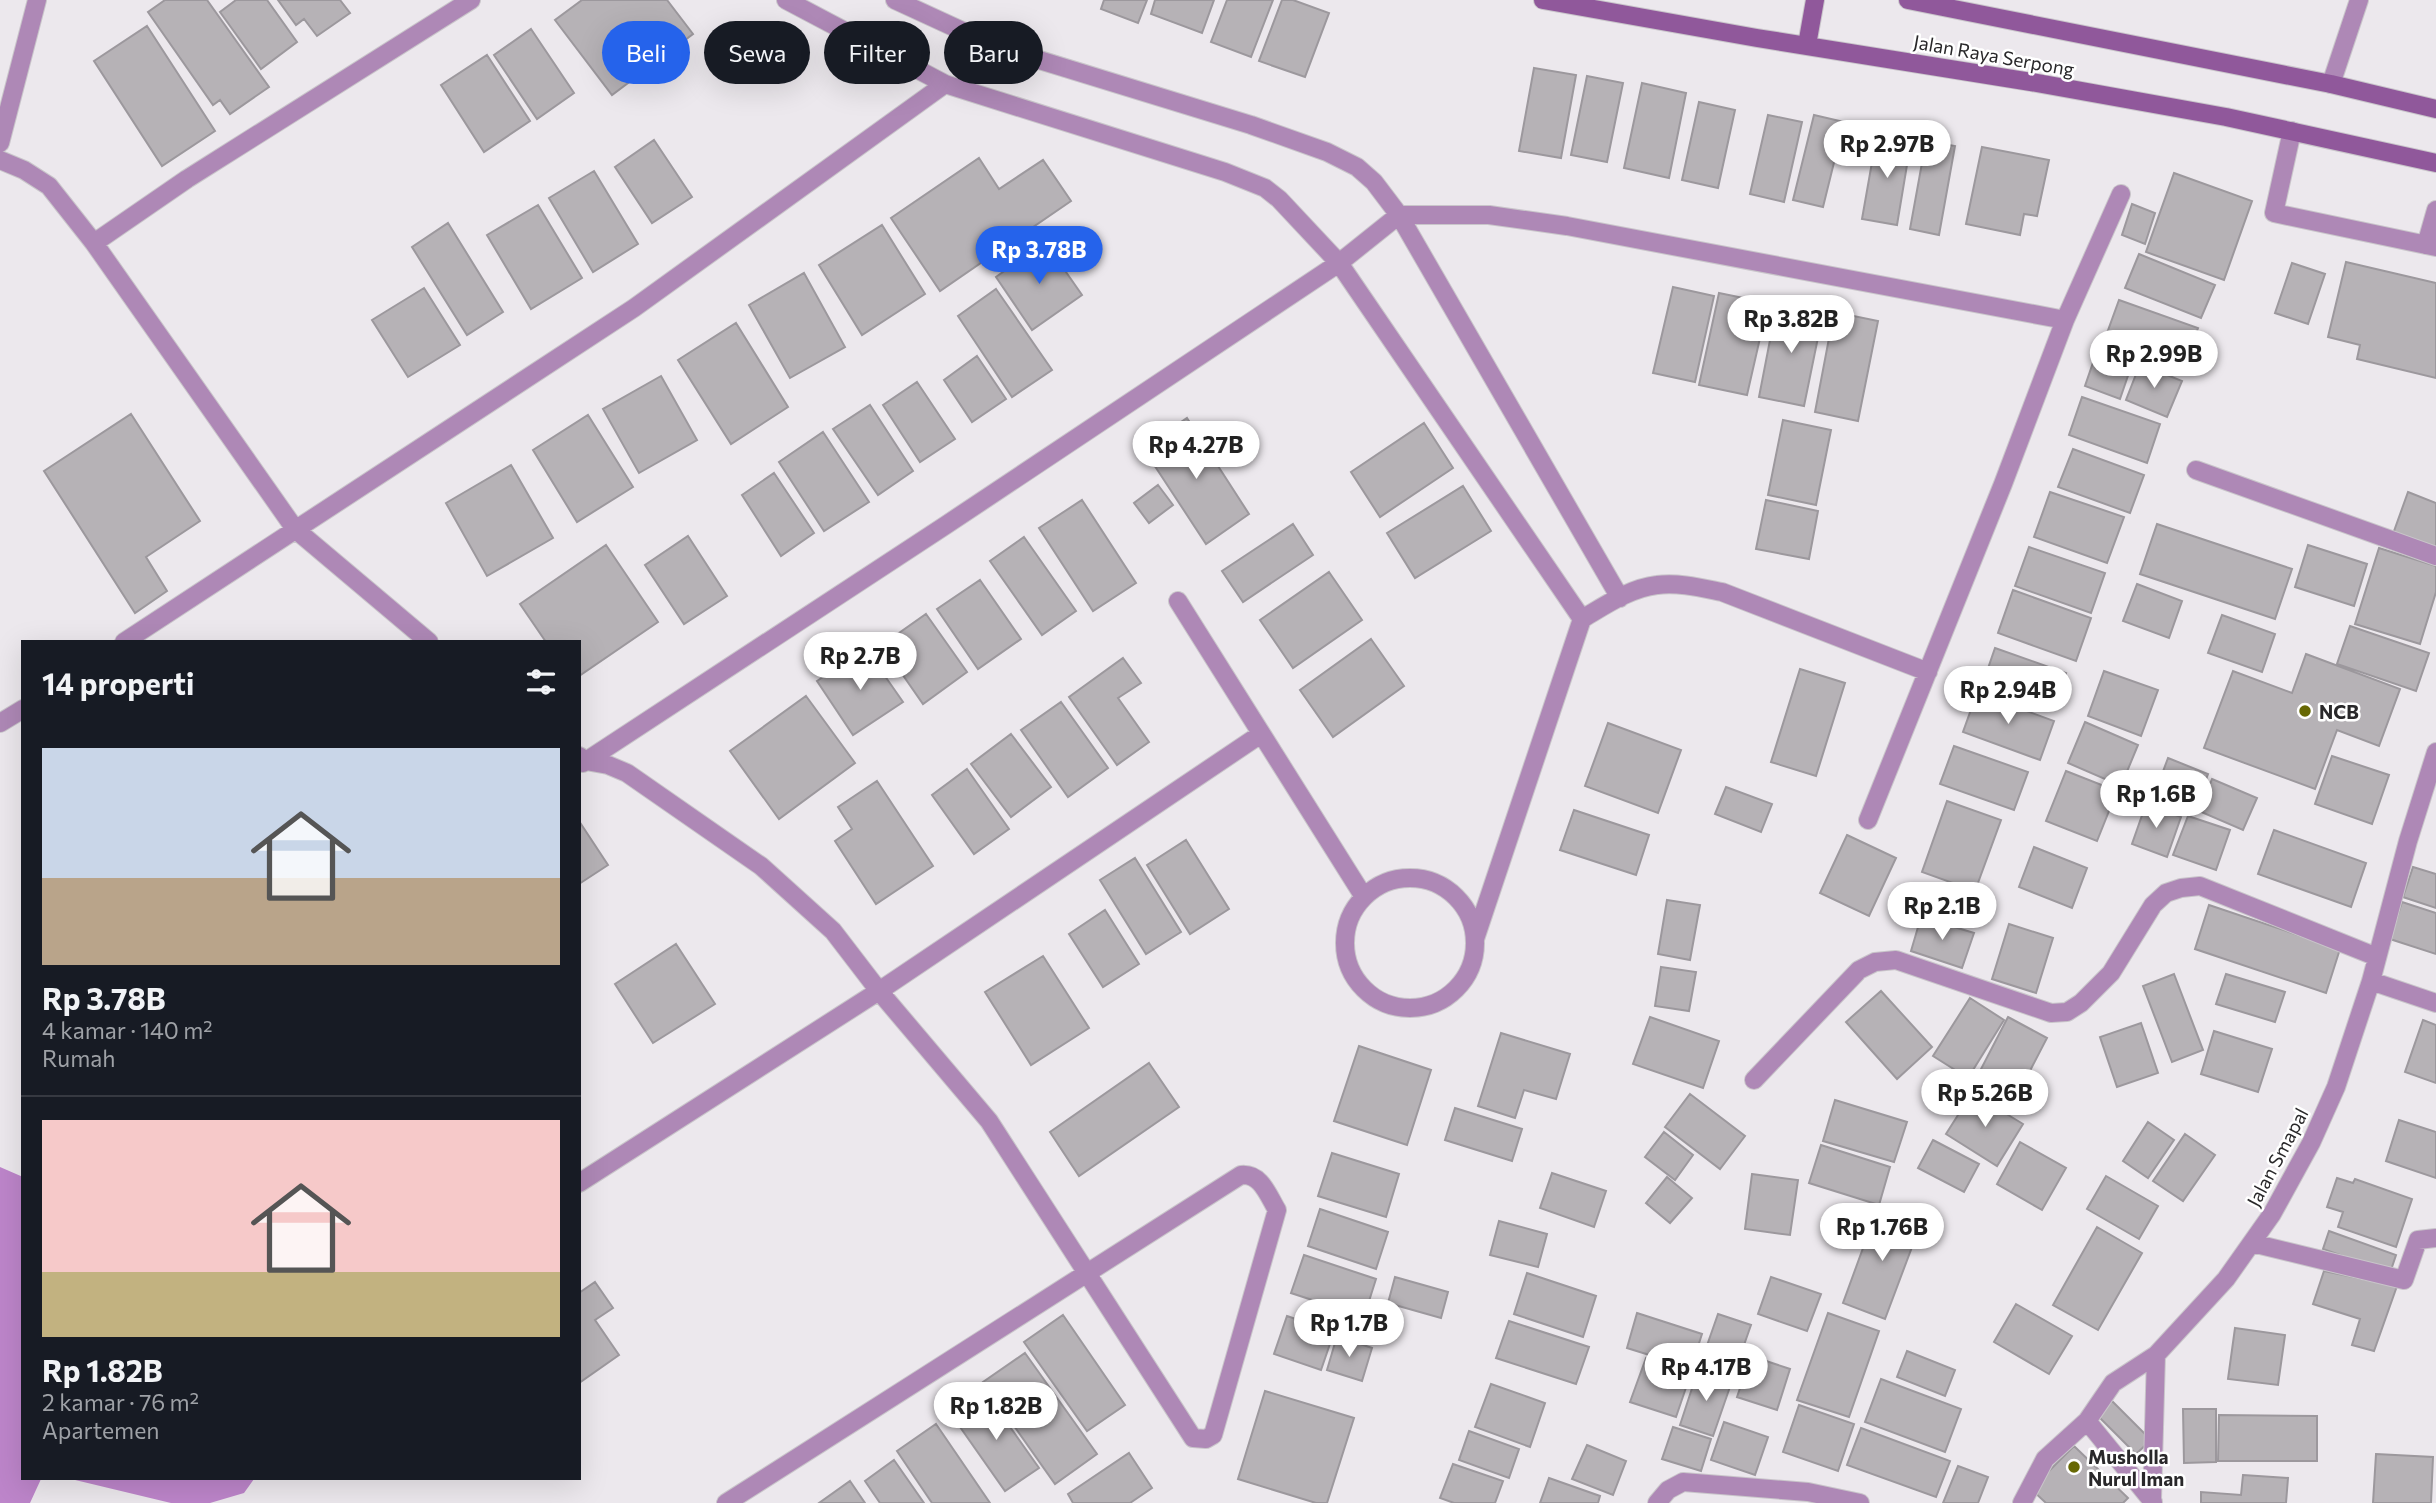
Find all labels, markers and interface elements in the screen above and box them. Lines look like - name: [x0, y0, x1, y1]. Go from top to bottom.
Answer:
- chip: Beli: [602, 21, 690, 84]
- chip: Sewa: [704, 21, 810, 84]
- chip: Filter: [824, 21, 930, 84]
- chip: Baru: [944, 21, 1043, 84]
- street label: Jalan Raya Serpong: [1912, 30, 2076, 80]
- pin: Rp 2.97B: [1815, 120, 1959, 180]
- text: Rp 2.97B: [1840, 129, 1934, 157]
- pin: Rp 3.78B: [967, 226, 1111, 286]
- text: Rp 3.78B: [992, 235, 1086, 263]
- pin: Rp 3.82B: [1719, 296, 1863, 355]
- text: Rp 3.82B: [1743, 304, 1839, 332]
- pin: Rp 2.99B: [2082, 330, 2226, 390]
- text: Rp 2.99B: [2106, 339, 2202, 367]
- pin: Rp 4.27B: [1124, 421, 1268, 481]
- text: Rp 4.27B: [1149, 430, 1243, 458]
- pin: Rp 2.7B: [795, 632, 925, 692]
- text: Rp 2.7B: [820, 641, 900, 669]
- icon: filters: [522, 663, 560, 701]
- text: 14 properti: [42, 664, 194, 701]
- pin: Rp 2.94B: [1936, 666, 2080, 726]
- text: Rp 2.94B: [1960, 675, 2056, 703]
- place label: NCB: [2319, 700, 2359, 723]
- marker: NCB: [2297, 703, 2313, 719]
- pin: Rp 1.6B: [2091, 770, 2221, 830]
- text: Rp 1.6B: [2116, 779, 2196, 807]
- icon: home: [238, 793, 364, 919]
- pin: Rp 2.1B: [1877, 883, 2007, 942]
- text: Rp 2.1B: [1903, 891, 1981, 919]
- text: Rp 3.78B: [42, 979, 166, 1016]
- text: 4 kamar · 140 m²: [42, 1016, 213, 1044]
- text: Rumah: [42, 1044, 115, 1072]
- pin: Rp 5.26B: [1913, 1070, 2057, 1129]
- text: Rp 5.26B: [1937, 1078, 2033, 1106]
- street label: Jalan Smapal: [2241, 1104, 2313, 1210]
- icon: home: [238, 1165, 364, 1291]
- pin: Rp 1.76B: [1810, 1204, 1954, 1263]
- text: Rp 1.76B: [1836, 1212, 1928, 1240]
- pin: Rp 1.7B: [1284, 1300, 1414, 1359]
- text: Rp 1.7B: [1310, 1308, 1388, 1336]
- pin: Rp 4.17B: [1634, 1344, 1778, 1403]
- text: Rp 1.82B: [42, 1351, 163, 1388]
- text: Rp 4.17B: [1661, 1352, 1751, 1380]
- pin: Rp 1.82B: [924, 1382, 1068, 1442]
- text: 2 kamar · 76 m²: [42, 1388, 199, 1416]
- text: Rp 1.82B: [950, 1391, 1042, 1419]
- text: Apartemen: [42, 1416, 159, 1444]
- place label: Musholla Nurul Iman: [2088, 1445, 2184, 1490]
- marker: Musholla Nurul Iman: [2066, 1459, 2082, 1475]

